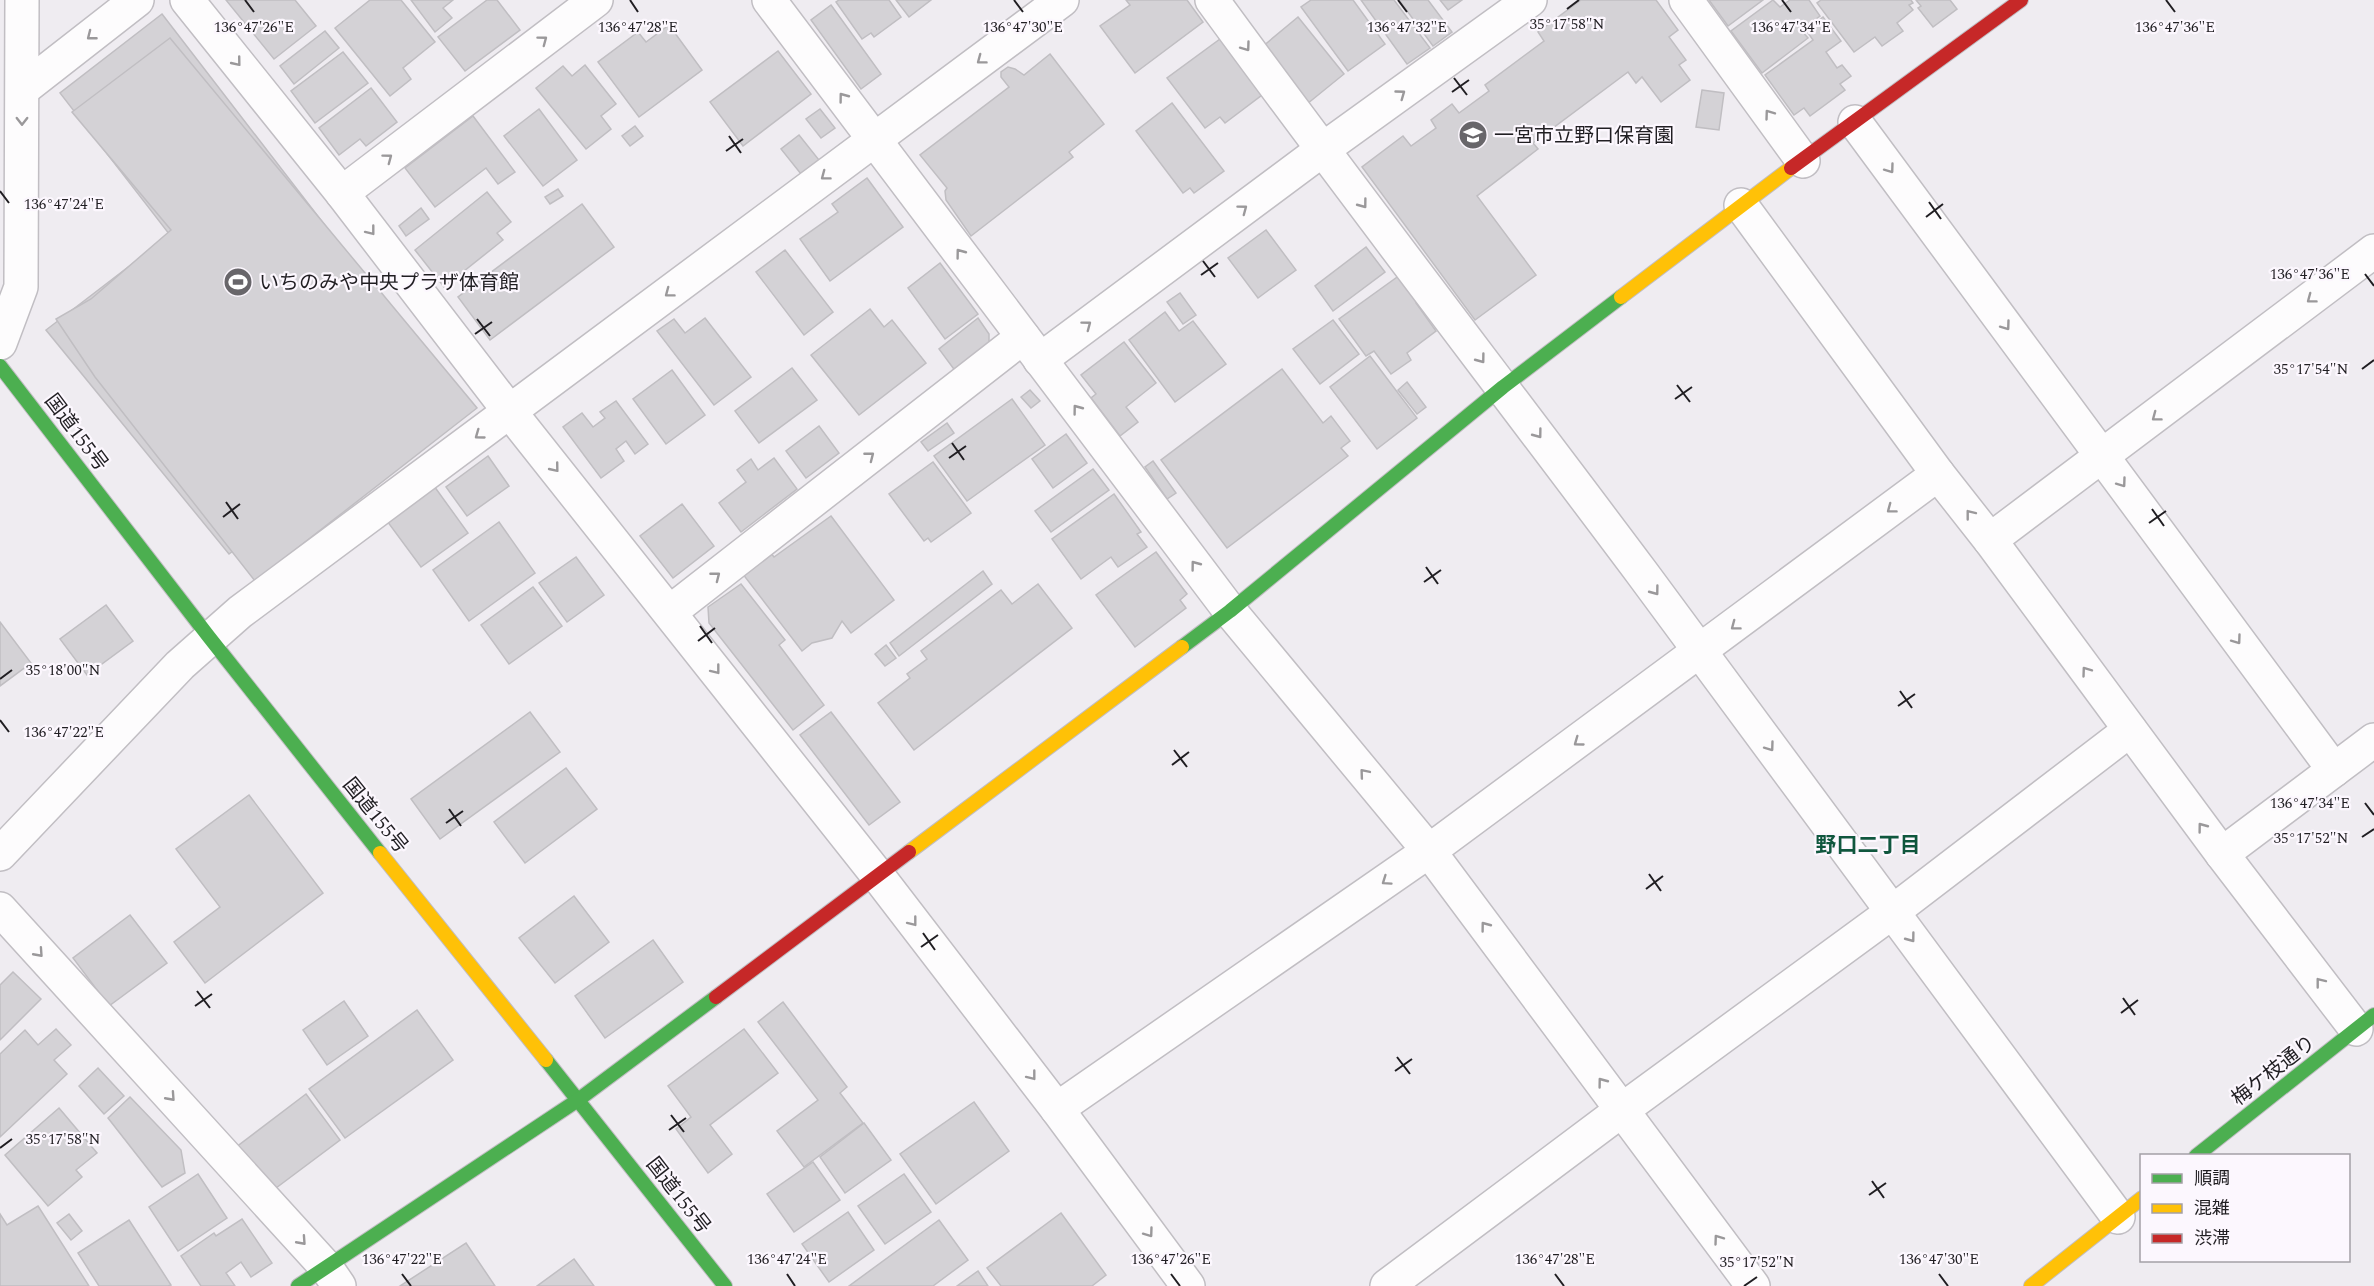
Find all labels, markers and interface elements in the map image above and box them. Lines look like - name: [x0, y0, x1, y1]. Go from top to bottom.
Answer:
- text: 35°17'58"N: [1530, 13, 1605, 36]
- text: 136°47'26"E: [214, 16, 294, 39]
- text: 136°47'28"E: [598, 16, 678, 39]
- text: 136°47'30"E: [983, 16, 1063, 39]
- text: 136°47'32"E: [1367, 16, 1447, 39]
- text: 136°47'34"E: [1751, 16, 1831, 39]
- text: 136°47'36"E: [2135, 16, 2215, 39]
- one-way arrow: [86, 28, 97, 39]
- one-way arrow: [537, 36, 548, 47]
- one-way arrow: [1239, 41, 1250, 52]
- one-way arrow: [977, 53, 988, 64]
- one-way arrow: [229, 55, 240, 66]
- one-way arrow: [1394, 90, 1405, 101]
- one-way arrow: [839, 93, 850, 104]
- one-way arrow: [1765, 109, 1776, 120]
- one-way arrow: [16, 117, 28, 126]
- school or university icon: 一宮市立野口保育園: [1457, 119, 1489, 151]
- place label: 一宮市立野口保育園: [1494, 121, 1674, 151]
- one-way arrow: [381, 154, 392, 165]
- one-way arrow: [1883, 163, 1894, 174]
- one-way arrow: [820, 169, 831, 180]
- text: 136°47'24"E: [24, 193, 104, 216]
- one-way arrow: [1355, 197, 1366, 208]
- one-way arrow: [1237, 205, 1248, 216]
- one-way arrow: [364, 225, 375, 236]
- one-way arrow: [956, 248, 967, 259]
- text: 136°47'36"E: [2270, 263, 2350, 286]
- sports icon: いちのみや中央プラザ体育館: [222, 266, 254, 298]
- place label: いちのみや中央プラザ体育館: [259, 268, 519, 298]
- one-way arrow: [664, 286, 675, 297]
- one-way arrow: [2306, 291, 2317, 302]
- one-way arrow: [1998, 320, 2009, 331]
- one-way arrow: [1080, 321, 1091, 332]
- one-way arrow: [1474, 352, 1485, 363]
- text: 35°17'54"N: [2274, 358, 2349, 381]
- street label: 国道155号: [37, 388, 115, 478]
- one-way arrow: [1073, 405, 1084, 416]
- one-way arrow: [2151, 409, 2162, 420]
- one-way arrow: [474, 428, 485, 439]
- one-way arrow: [1531, 428, 1542, 439]
- one-way arrow: [863, 452, 874, 463]
- one-way arrow: [548, 462, 559, 473]
- one-way arrow: [2114, 476, 2125, 487]
- one-way arrow: [1887, 502, 1898, 513]
- one-way arrow: [1966, 510, 1977, 521]
- one-way arrow: [1191, 560, 1202, 571]
- one-way arrow: [710, 572, 721, 583]
- one-way arrow: [1647, 584, 1658, 595]
- one-way arrow: [1730, 619, 1741, 630]
- one-way arrow: [2230, 633, 2241, 644]
- text: 35°18'00"N: [26, 659, 101, 682]
- one-way arrow: [708, 663, 719, 674]
- one-way arrow: [2082, 666, 2093, 677]
- text: 136°47'22"E: [24, 721, 104, 744]
- one-way arrow: [1573, 734, 1584, 745]
- one-way arrow: [1763, 741, 1774, 752]
- one-way arrow: [1361, 769, 1372, 780]
- street label: 国道155号: [335, 771, 415, 860]
- text: 136°47'34"E: [2270, 792, 2350, 815]
- one-way arrow: [2199, 823, 2210, 834]
- text: 35°17'52"N: [2274, 827, 2349, 850]
- district label: 野口二丁目: [1816, 830, 1921, 862]
- one-way arrow: [1382, 874, 1393, 885]
- one-way arrow: [906, 915, 917, 926]
- one-way arrow: [1481, 922, 1492, 933]
- one-way arrow: [1903, 932, 1914, 943]
- one-way arrow: [32, 946, 43, 956]
- one-way arrow: [2317, 978, 2328, 989]
- street label: 梅ケ枝通り: [2225, 1028, 2322, 1113]
- one-way arrow: [1025, 1070, 1036, 1081]
- one-way arrow: [1598, 1078, 1609, 1089]
- one-way arrow: [164, 1090, 175, 1100]
- text: 35°17'58"N: [26, 1128, 101, 1151]
- street label: 国道155号: [639, 1151, 718, 1240]
- legend: [2140, 1154, 2350, 1262]
- text: 順調: [2194, 1165, 2230, 1192]
- text: 混雑: [2194, 1195, 2230, 1222]
- text: 渋滞: [2194, 1225, 2230, 1252]
- one-way arrow: [1142, 1226, 1153, 1237]
- one-way arrow: [295, 1234, 306, 1245]
- one-way arrow: [1714, 1235, 1725, 1246]
- text: 136°47'22"E: [362, 1248, 442, 1271]
- text: 136°47'24"E: [747, 1248, 827, 1271]
- text: 136°47'26"E: [1131, 1248, 1211, 1271]
- text: 136°47'28"E: [1515, 1248, 1595, 1271]
- text: 136°47'30"E: [1899, 1248, 1979, 1271]
- text: 35°17'52"N: [1720, 1251, 1795, 1274]

